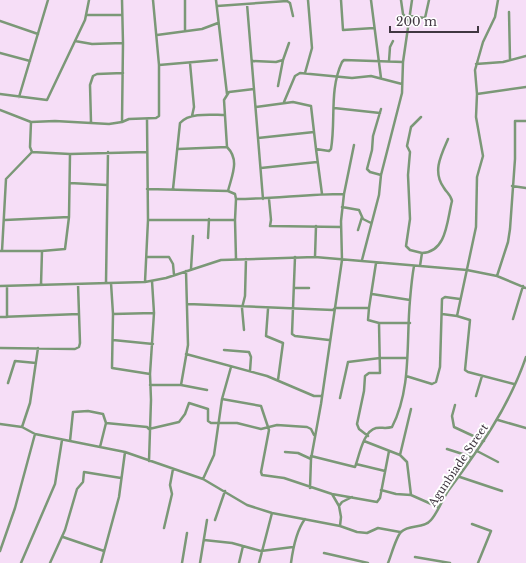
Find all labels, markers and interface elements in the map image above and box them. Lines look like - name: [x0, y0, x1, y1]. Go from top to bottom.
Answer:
- scale bar: [390, 8, 478, 34]
- text: 200 m: [396, 14, 437, 29]
- street label: Agunbiade Street: [425, 420, 491, 510]

